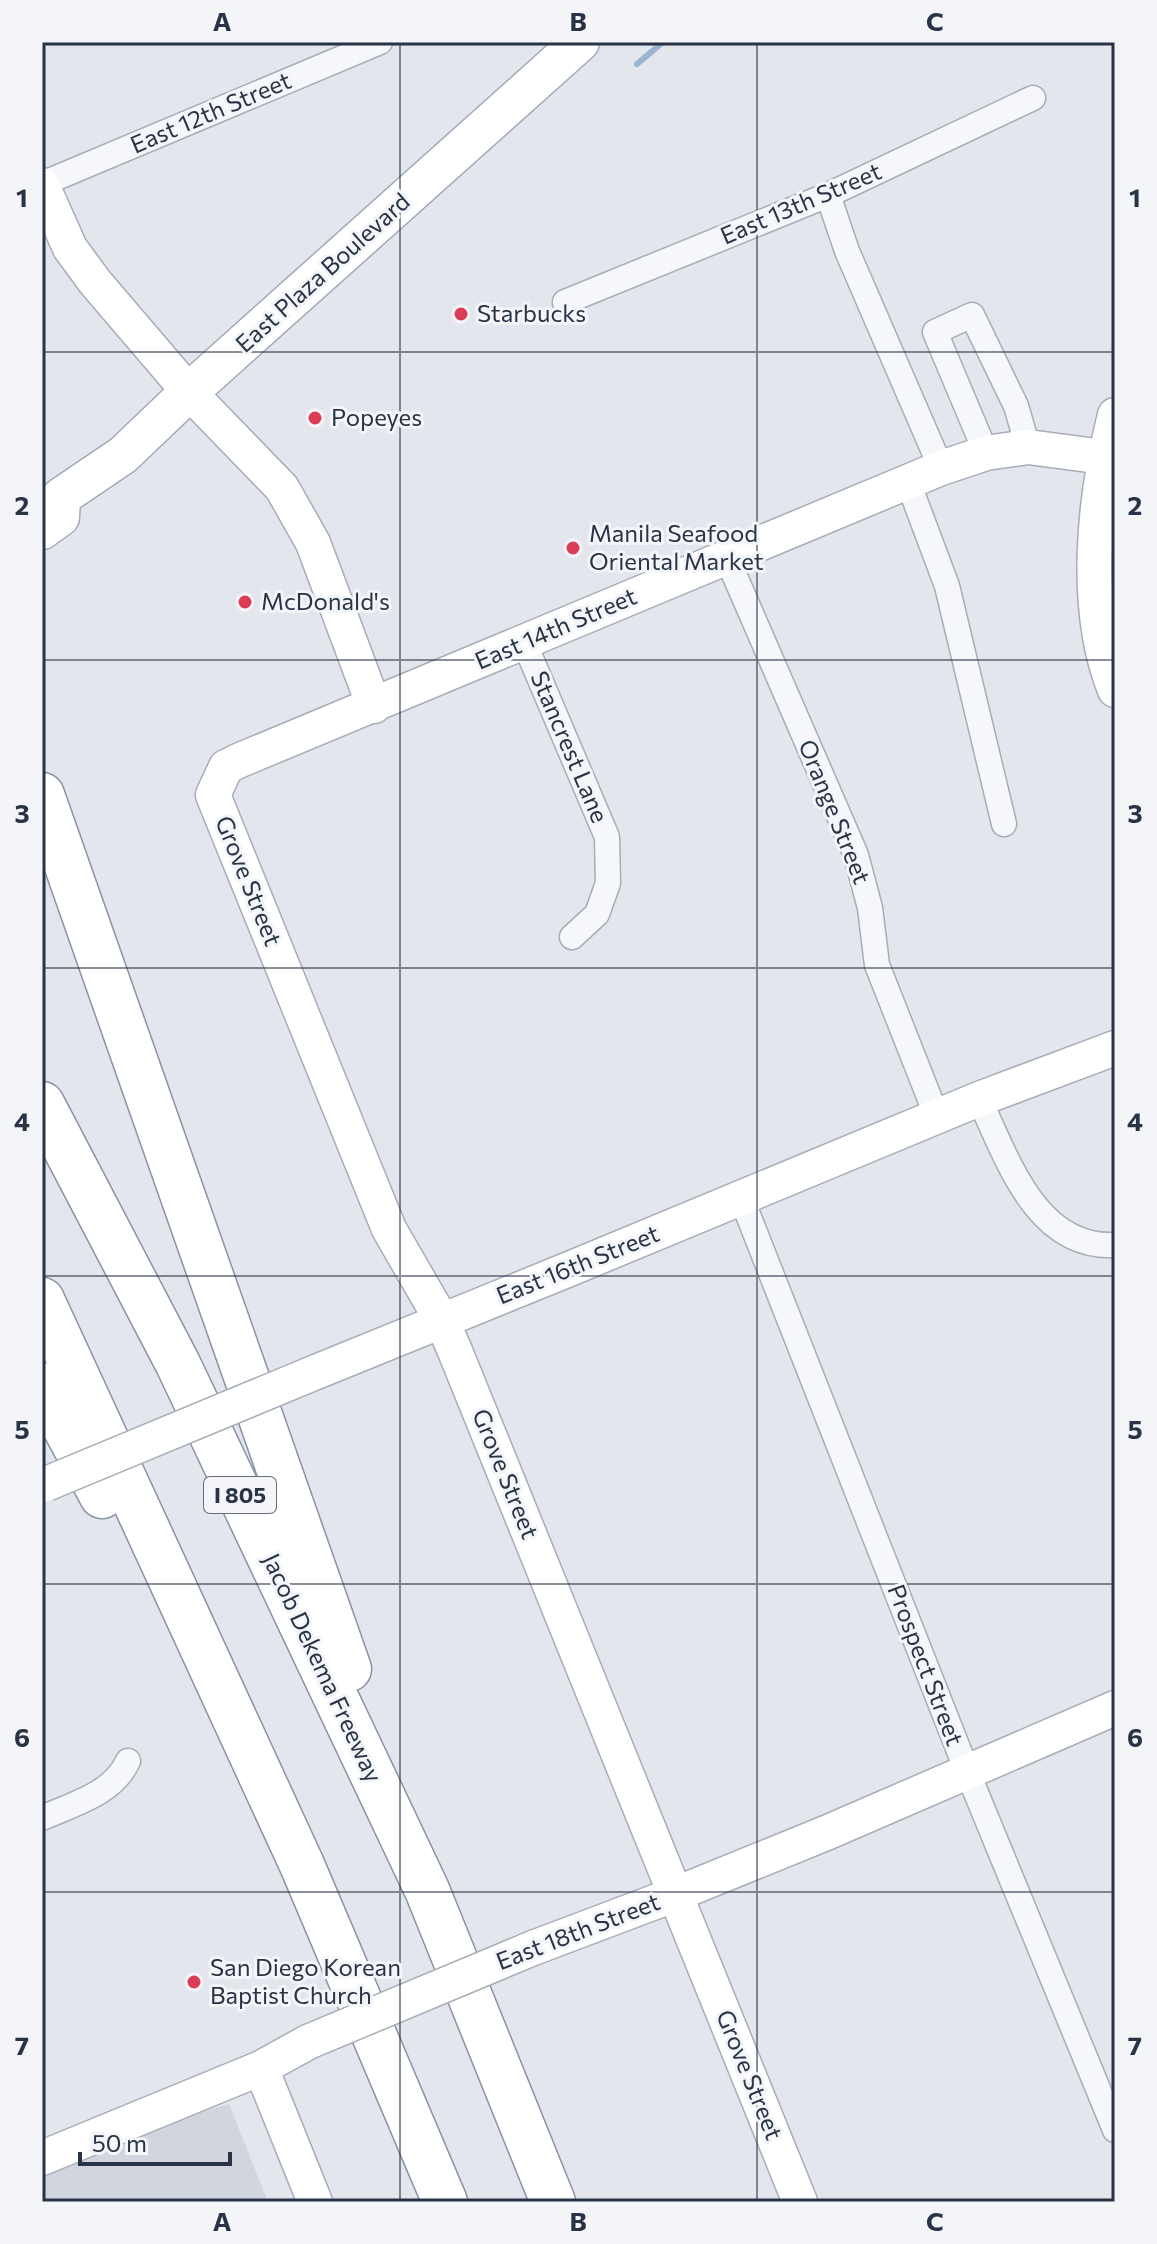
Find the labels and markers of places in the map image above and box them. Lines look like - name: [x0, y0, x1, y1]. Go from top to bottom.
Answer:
- place label: Starbucks: [477, 298, 586, 327]
- marker: Starbucks: [452, 305, 470, 323]
- place label: Popeyes: [331, 402, 422, 431]
- marker: Popeyes: [306, 409, 324, 427]
- place label: Manila Seafood Oriental Market: [589, 518, 764, 575]
- marker: Manila Seafood Oriental Market: [564, 539, 582, 557]
- place label: McDonald's: [261, 586, 390, 615]
- marker: McDonald's: [236, 593, 254, 611]
- place label: San Diego Korean Baptist Church: [210, 1952, 401, 2009]
- marker: San Diego Korean Baptist Church: [185, 1973, 203, 1991]

